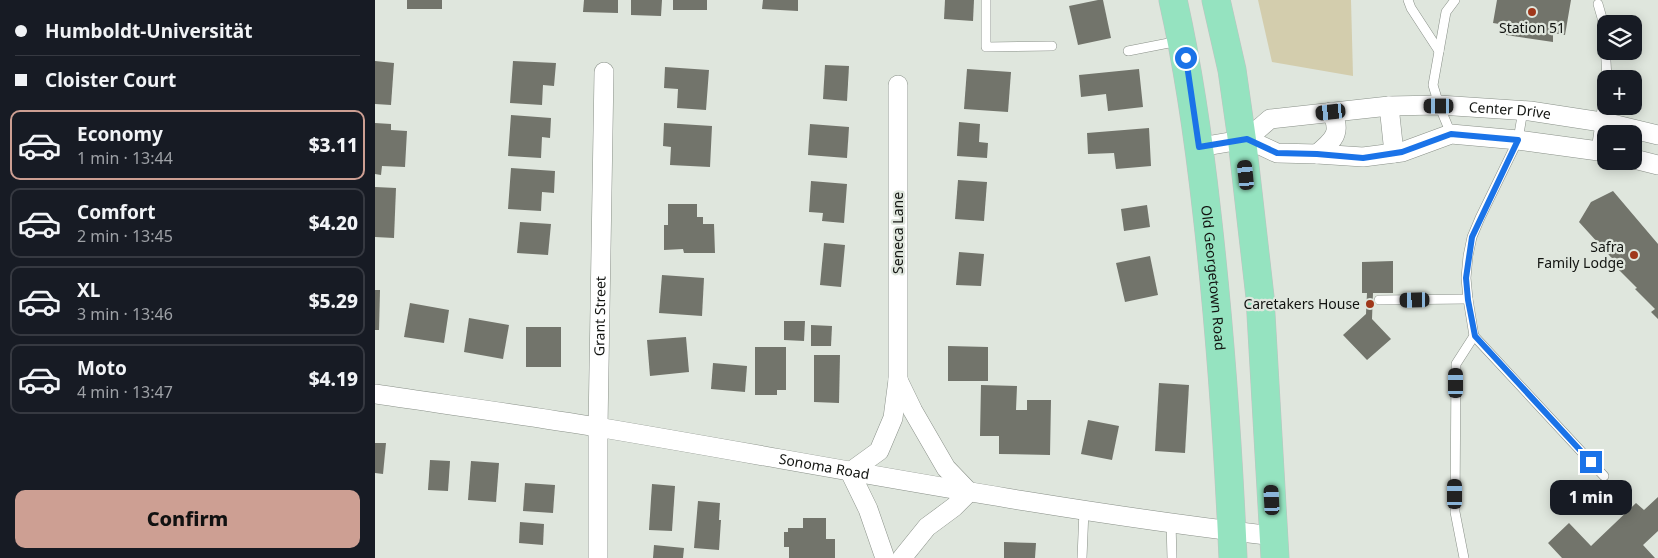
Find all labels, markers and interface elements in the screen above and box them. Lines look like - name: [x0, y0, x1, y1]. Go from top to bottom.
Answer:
- marker: Station 51: [1526, 6, 1538, 18]
- map controls: [1597, 15, 1642, 170]
- button: layers: [1597, 15, 1642, 60]
- text: Humboldt-Universität: [45, 18, 252, 44]
- place label: Station 51: [1499, 18, 1565, 37]
- route start: [1175, 47, 1197, 69]
- text: Cloister Court: [45, 67, 176, 93]
- button: +: [1597, 70, 1642, 115]
- street label: Center Drive: [1468, 97, 1553, 123]
- car: [1424, 99, 1454, 114]
- car: [1315, 103, 1346, 121]
- text: Economy: [77, 121, 163, 147]
- icon: car: [17, 123, 62, 168]
- button: −: [1597, 125, 1642, 170]
- text: $3.11: [309, 132, 358, 158]
- text: 1 min · 13:44: [77, 147, 173, 169]
- car: [1236, 159, 1255, 191]
- street label: Seneca Lane: [888, 192, 907, 274]
- text: Comfort: [77, 199, 156, 225]
- icon: car: [17, 201, 62, 246]
- street label: Old Georgetown Road: [1197, 204, 1230, 351]
- text: $4.20: [309, 210, 358, 236]
- text: 2 min · 13:45: [77, 225, 173, 247]
- place label: Safra Family Lodge: [1537, 237, 1624, 272]
- marker: Safra Family Lodge: [1628, 249, 1640, 261]
- street label: Grant Street: [589, 276, 610, 356]
- text: XL: [77, 277, 100, 303]
- icon: car: [17, 279, 62, 324]
- text: $5.29: [309, 288, 358, 314]
- car: [1399, 292, 1430, 308]
- place label: Caretakers House: [1243, 294, 1360, 313]
- marker: Caretakers House: [1364, 298, 1376, 310]
- text: 3 min · 13:46: [77, 303, 173, 325]
- text: Moto: [77, 355, 127, 381]
- icon: car: [17, 357, 62, 402]
- text: $4.19: [309, 366, 358, 392]
- car: [1448, 368, 1463, 398]
- text: 4 min · 13:47: [77, 381, 173, 403]
- street label: Sonoma Road: [777, 449, 871, 483]
- route end: [1580, 451, 1602, 473]
- car: [1447, 479, 1462, 509]
- callout: 1 min: [1550, 480, 1632, 514]
- car: [1263, 485, 1280, 515]
- text: 1 min: [1569, 486, 1613, 508]
- button: Confirm: [15, 490, 360, 548]

